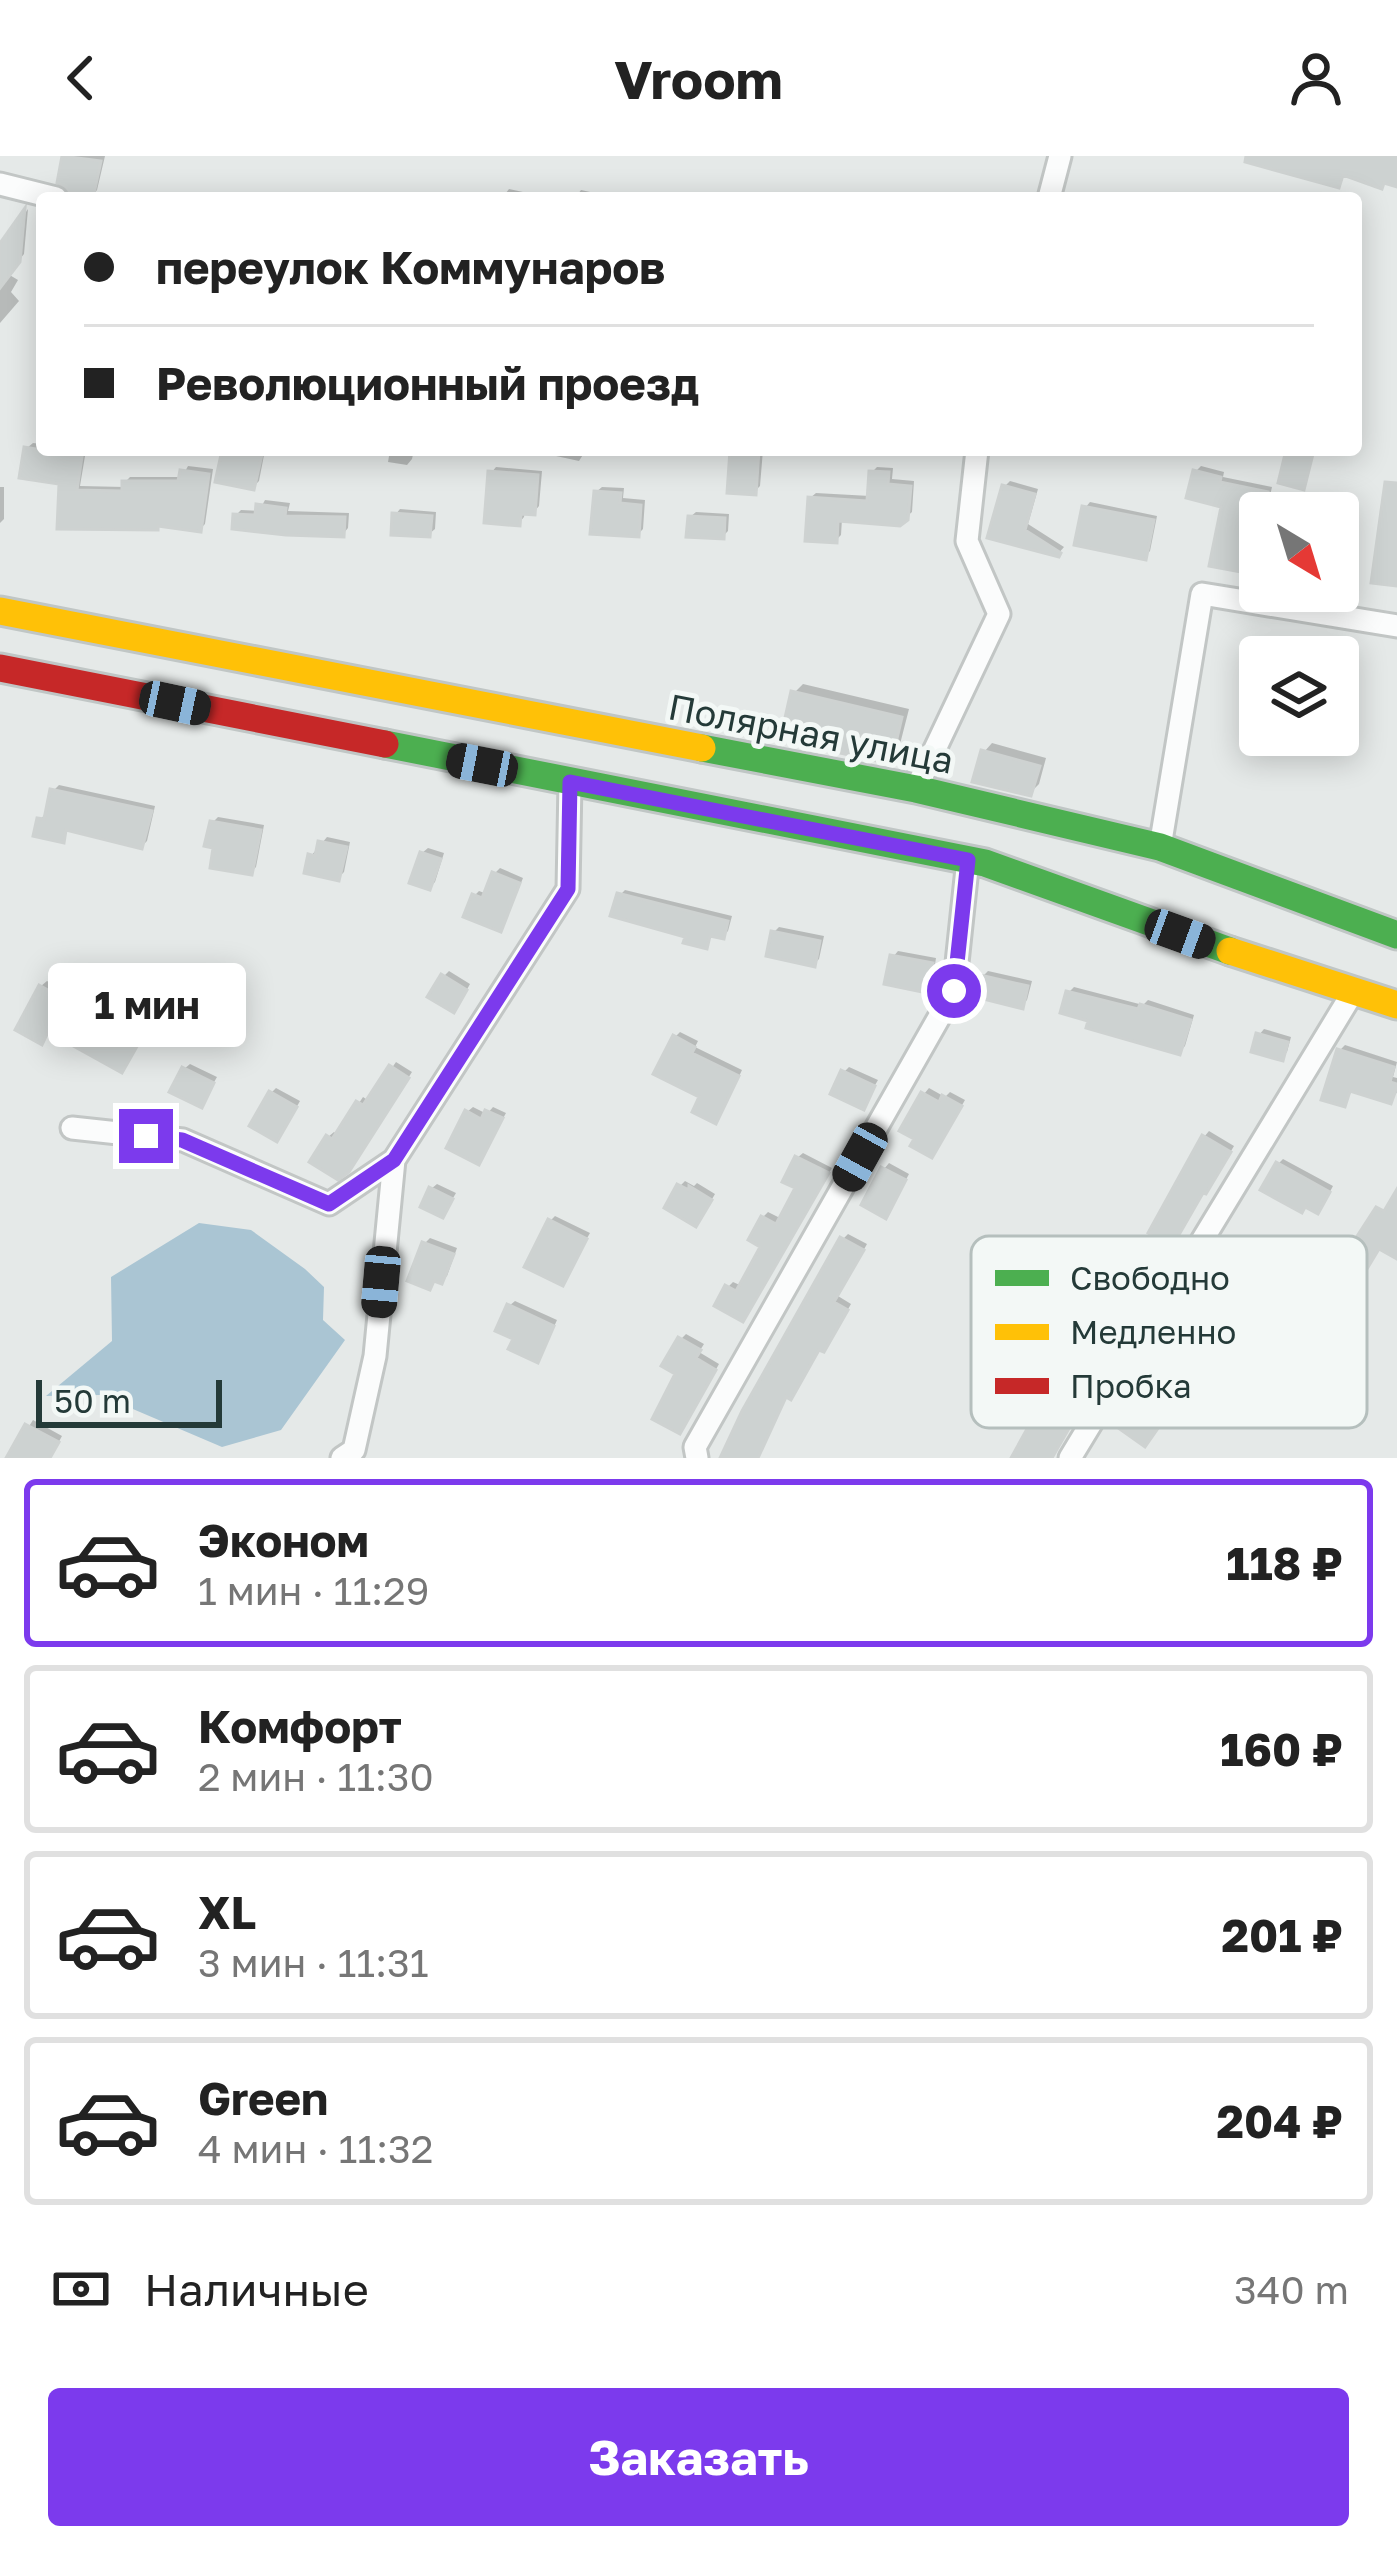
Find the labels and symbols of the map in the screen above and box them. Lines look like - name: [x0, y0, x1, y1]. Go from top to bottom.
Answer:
- north arrow: [1239, 492, 1359, 612]
- car: [136, 678, 214, 728]
- street label: Полярная улица: [665, 684, 957, 782]
- car: [443, 740, 521, 790]
- car: [1140, 905, 1220, 963]
- callout: 1 мин: [47, 962, 245, 1046]
- route start: [927, 964, 981, 1018]
- route end: [119, 1109, 173, 1163]
- car: [827, 1117, 893, 1197]
- legend: [971, 1236, 1367, 1428]
- car: [360, 1245, 402, 1319]
- text: Свободно: [1070, 1258, 1230, 1297]
- text: Медленно: [1070, 1312, 1236, 1351]
- text: Пробка: [1070, 1366, 1192, 1405]
- scale bar: [36, 1374, 222, 1427]

